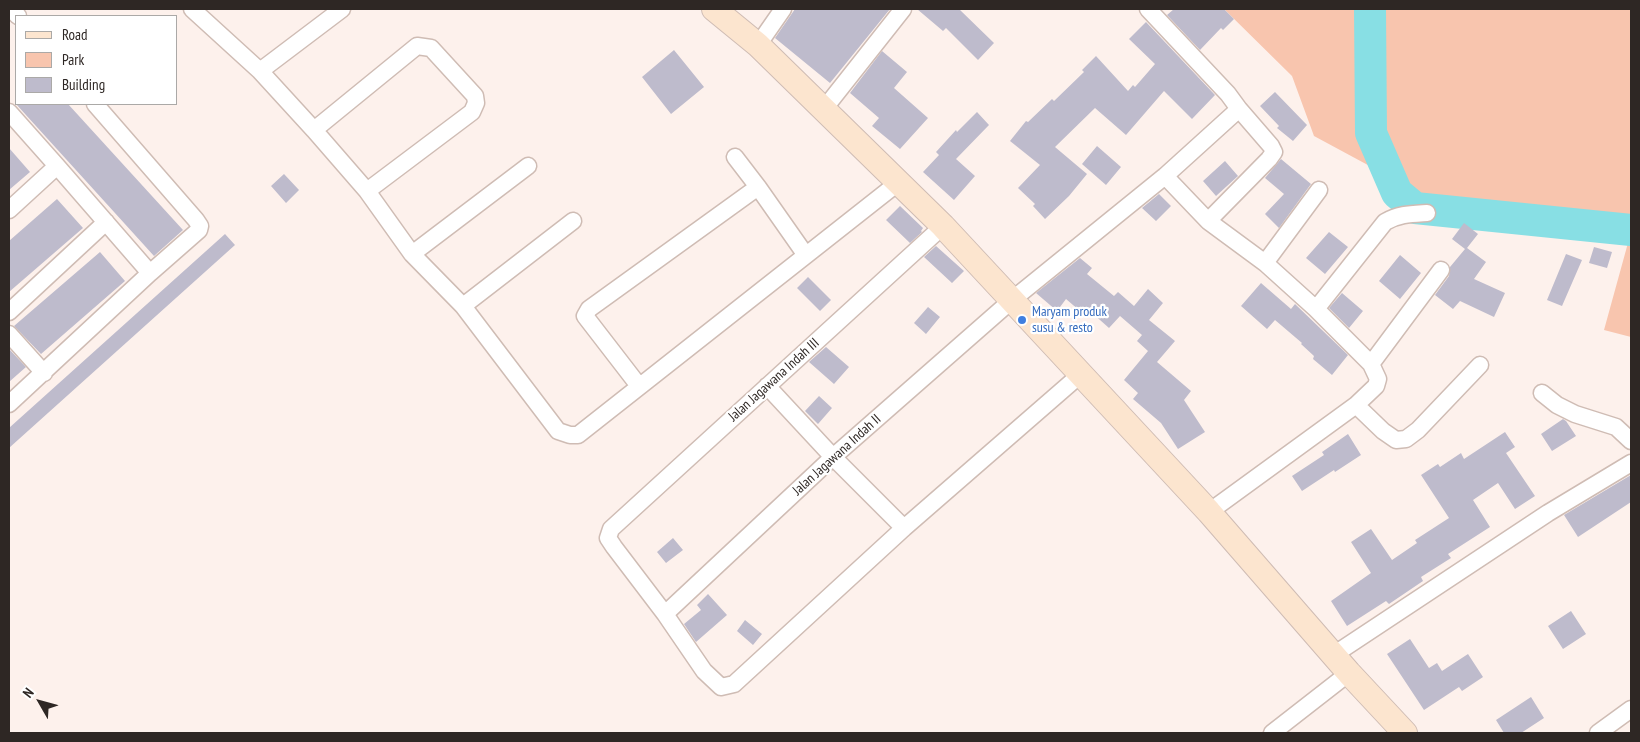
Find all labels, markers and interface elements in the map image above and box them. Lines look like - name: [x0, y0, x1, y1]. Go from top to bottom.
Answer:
- legend: [15, 15, 178, 105]
- text: Road: [62, 25, 88, 44]
- text: Park: [62, 50, 84, 69]
- text: Building: [62, 75, 105, 94]
- place label: Maryam produk susu & resto: [1032, 304, 1107, 336]
- marker: Maryam produk susu & resto: [1016, 314, 1028, 326]
- street label: Jalan Jagawana Indah III: [725, 335, 823, 425]
- street label: Jalan Jagawana Indah II: [789, 411, 885, 499]
- north arrow: [15, 677, 65, 727]
- text: N: [19, 684, 38, 701]

